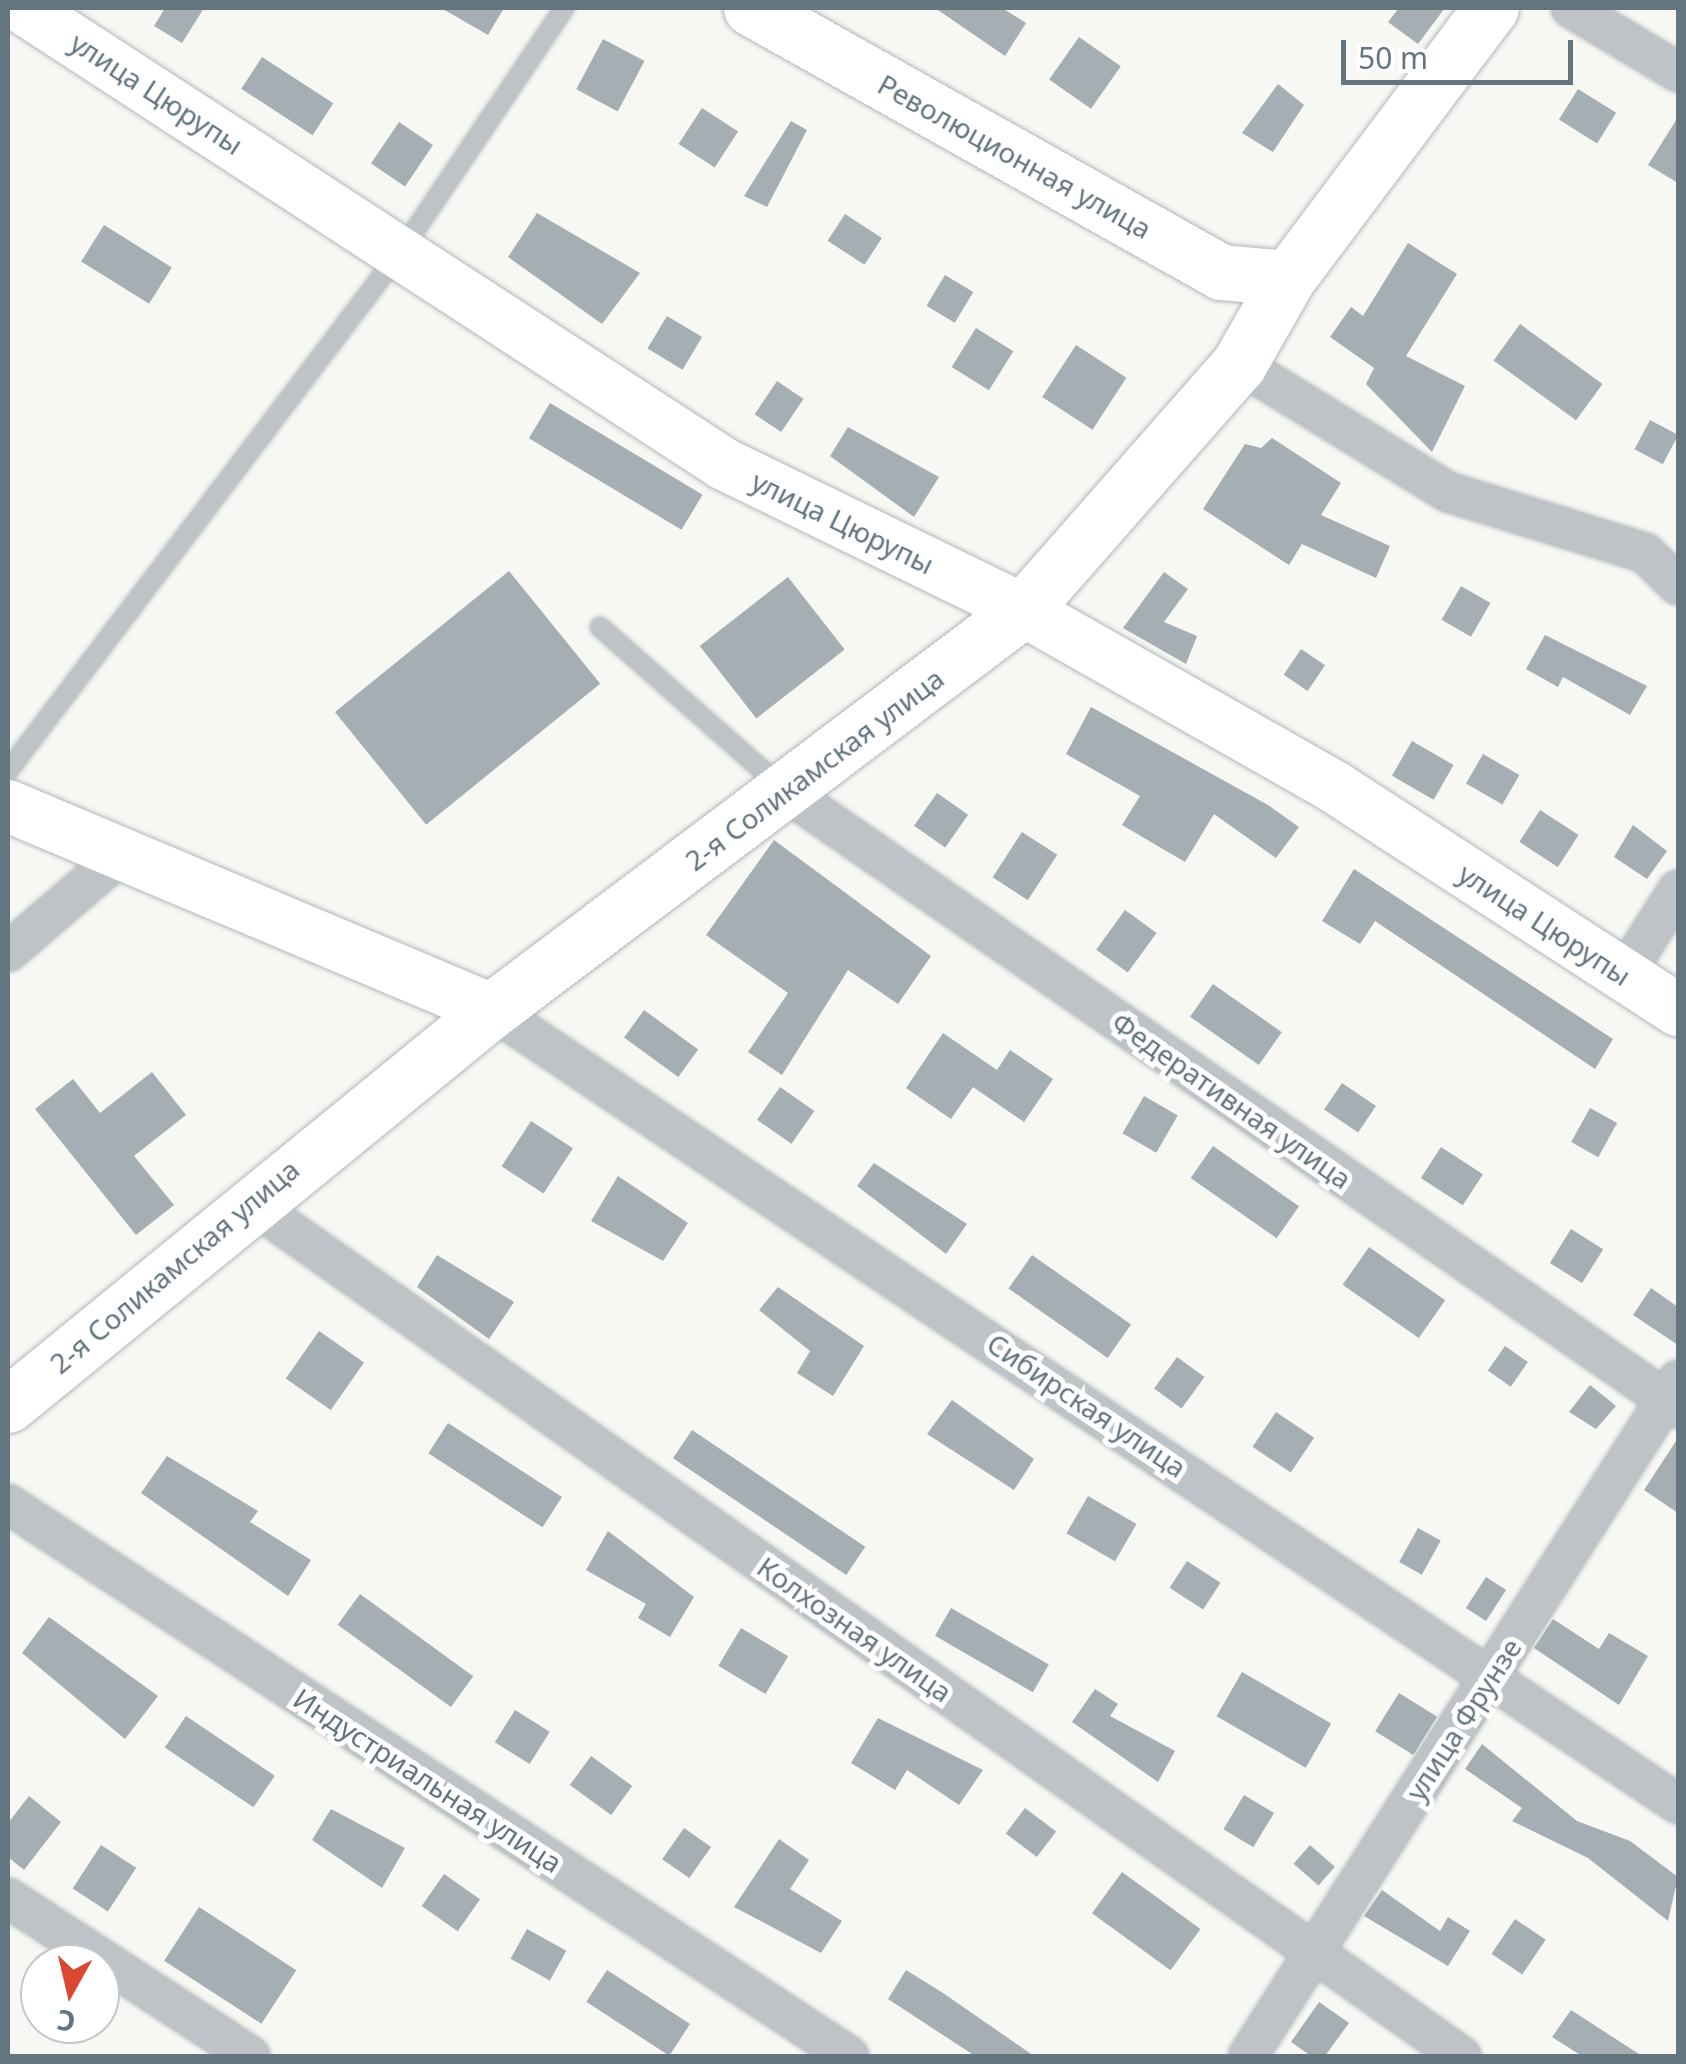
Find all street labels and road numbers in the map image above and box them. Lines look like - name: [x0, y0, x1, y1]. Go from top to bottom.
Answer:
- street label: улица Цюрупы: [65, 25, 249, 161]
- street label: Революционная улица: [872, 67, 1158, 245]
- street label: улица Цюрупы: [746, 463, 940, 581]
- street label: 2-я Соликамская улица: [678, 661, 950, 877]
- street label: улица Цюрупы: [1453, 856, 1637, 992]
- street label: Федеративная улица: [1106, 1005, 1358, 1195]
- street label: 2-я Соликамская улица: [43, 1152, 305, 1380]
- street label: Сибирская улица: [981, 1326, 1193, 1484]
- street label: Колхозная улица: [751, 1549, 959, 1709]
- street label: улица Фрунзе: [1398, 1632, 1528, 1806]
- street label: Индустриальная улица: [288, 1681, 568, 1879]

